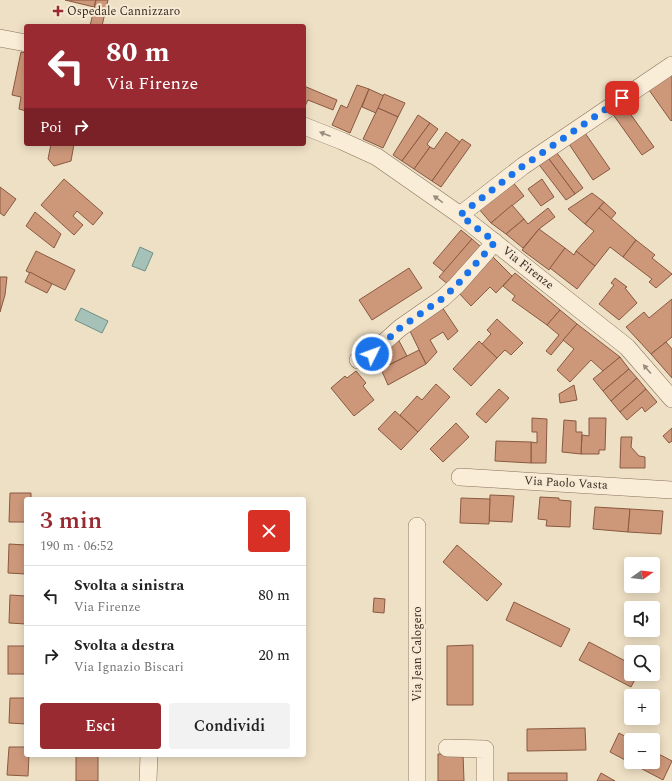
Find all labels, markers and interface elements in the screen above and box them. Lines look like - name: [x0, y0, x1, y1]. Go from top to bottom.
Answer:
- place label: Ospedale Cannizzaro: [67, 2, 180, 21]
- marker: Ospedale Cannizzaro: [52, 5, 64, 17]
- text: 80 m: [106, 31, 170, 74]
- icon: left: [40, 40, 92, 92]
- text: Via Firenze: [106, 70, 198, 97]
- pin: [605, 81, 639, 115]
- icon: arrive: [611, 87, 633, 109]
- text: Poi: [40, 116, 62, 139]
- icon: right: [70, 116, 92, 138]
- one-way arrow: [319, 131, 331, 137]
- one-way arrow: [433, 195, 443, 203]
- street label: Via Firenze: [498, 242, 558, 295]
- position arrow: [351, 333, 393, 375]
- one-way arrow: [642, 364, 651, 374]
- street label: Via Paolo Vasta: [524, 471, 608, 495]
- text: 3 min: [40, 503, 102, 539]
- button: close: [248, 510, 290, 552]
- text: 190 m · 06:52: [40, 536, 113, 556]
- north arrow: [624, 557, 660, 593]
- map controls: [624, 557, 660, 769]
- text: Svolta a sinistra: [74, 574, 184, 597]
- text: 80 m: [258, 584, 290, 607]
- icon: left: [40, 585, 62, 607]
- text: Via Firenze: [74, 597, 141, 617]
- button: sound: [624, 601, 660, 637]
- street label: Via Jean Calogero: [408, 606, 427, 702]
- text: Svolta a destra: [74, 634, 175, 657]
- text: 20 m: [258, 644, 290, 667]
- icon: right: [40, 645, 62, 667]
- button: search: [624, 645, 660, 681]
- text: Via Ignazio Biscari: [74, 657, 184, 677]
- button: +: [624, 689, 660, 725]
- button: Esci: [40, 703, 161, 749]
- button: Condividi: [169, 703, 290, 749]
- button: −: [624, 733, 660, 769]

